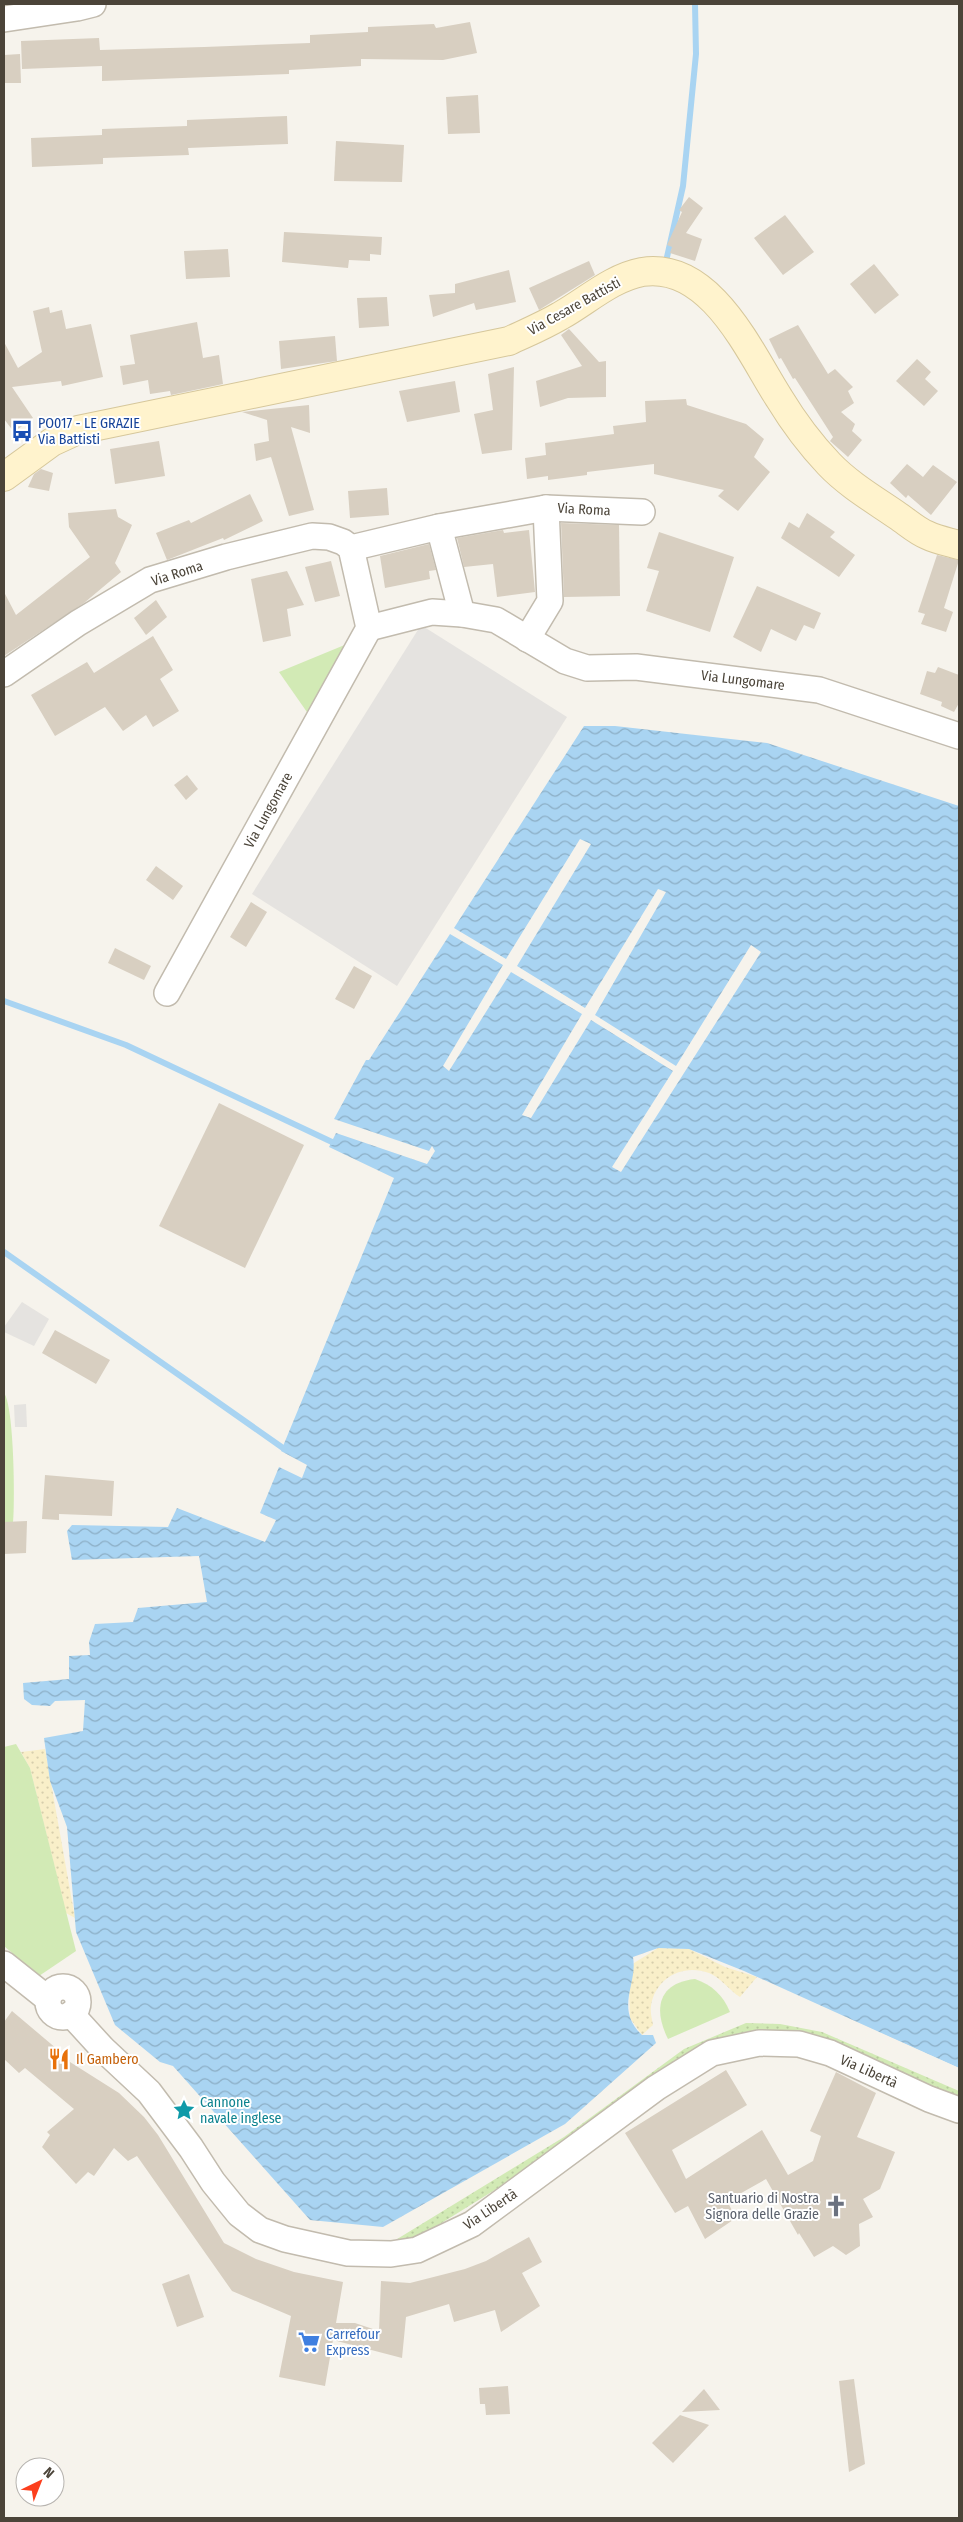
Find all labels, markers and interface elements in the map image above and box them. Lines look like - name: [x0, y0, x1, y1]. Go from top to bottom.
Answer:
- street label: Via Cesare Battisti: [525, 274, 624, 339]
- place label: PO017 - LE GRAZIE Via Battisti: [38, 415, 140, 448]
- bus stop icon: PO017 - LE GRAZIE Via Battisti: [9, 418, 35, 444]
- street label: Via Roma: [557, 500, 611, 519]
- street label: Via Roma: [149, 557, 205, 590]
- street label: Via Lungomare: [700, 667, 786, 694]
- street label: Via Lungomare: [241, 769, 296, 851]
- restaurant icon: Il Gambero: [46, 2046, 72, 2072]
- place label: Il Gambero: [76, 2051, 139, 2068]
- street label: Via Libertà: [837, 2051, 900, 2092]
- place label: Cannone navale inglese: [200, 2094, 282, 2127]
- place icon: Cannone navale inglese: [171, 2097, 197, 2123]
- street label: Via Libertà: [460, 2185, 520, 2234]
- place label: Santuario di Nostra Signora delle Grazie: [705, 2190, 819, 2223]
- church icon: Santuario di Nostra Signora delle Grazie: [823, 2193, 849, 2219]
- place label: Carrefour Express: [326, 2326, 380, 2359]
- supermarket icon: Carrefour Express: [296, 2329, 322, 2355]
- north arrow: [15, 2457, 65, 2507]
- text: N: [40, 2464, 57, 2482]

